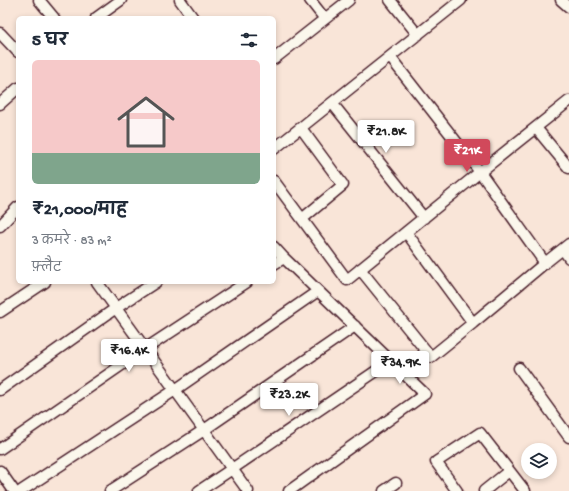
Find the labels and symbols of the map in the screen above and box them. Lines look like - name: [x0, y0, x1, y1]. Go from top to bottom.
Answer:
- pin: ₹21.8K: [353, 120, 419, 154]
- pin: ₹21K: [443, 139, 491, 173]
- pin: ₹16.4K: [96, 339, 162, 373]
- pin: ₹34.9K: [367, 351, 433, 385]
- pin: ₹23.2K: [256, 383, 322, 417]

